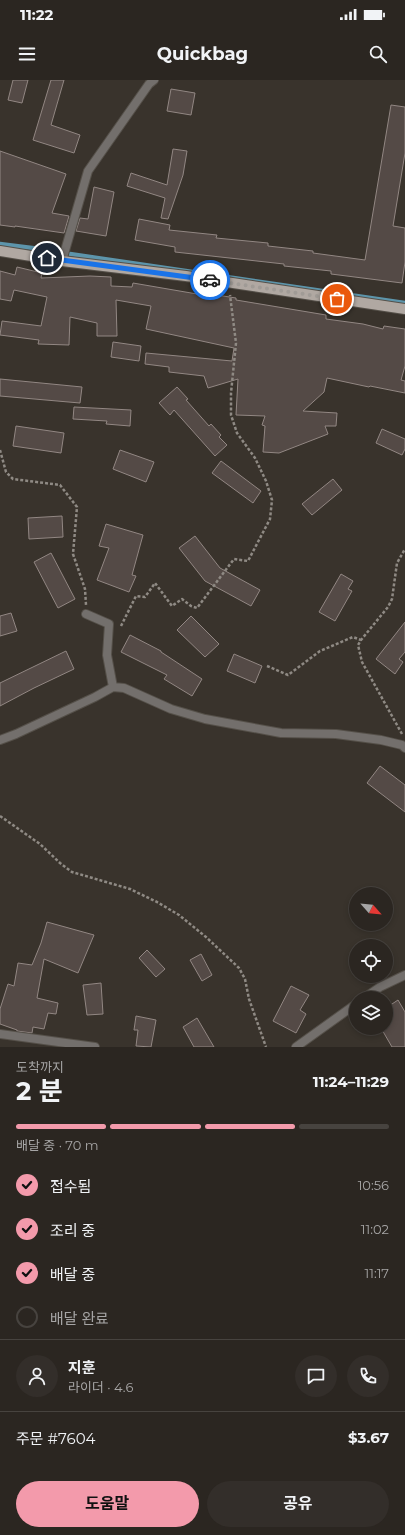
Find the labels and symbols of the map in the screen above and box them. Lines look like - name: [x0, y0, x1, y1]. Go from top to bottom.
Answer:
- pin: [30, 241, 64, 275]
- courier: [190, 260, 230, 300]
- pin: [320, 282, 354, 316]
- north arrow: [349, 887, 393, 931]

